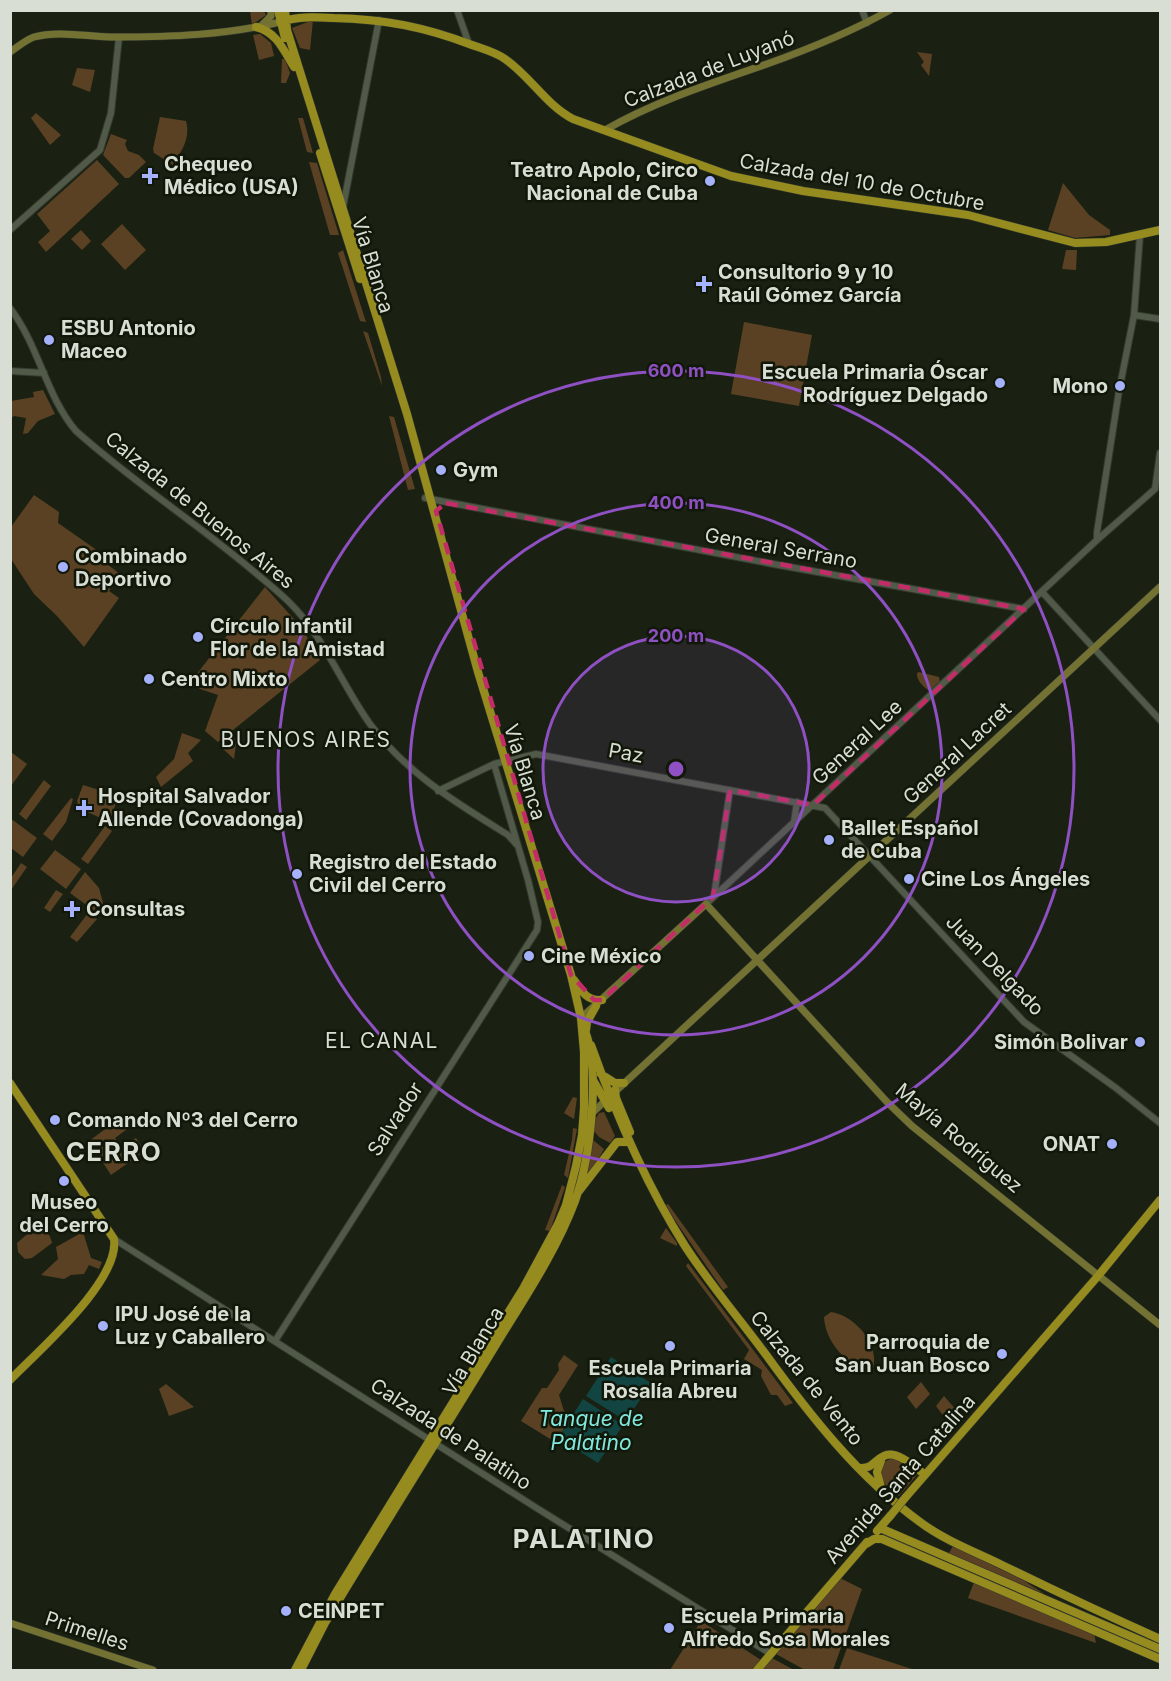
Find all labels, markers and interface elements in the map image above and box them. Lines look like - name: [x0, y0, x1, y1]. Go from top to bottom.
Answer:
- street label: Calzada de Luyanó: [620, 25, 798, 113]
- street label: Calzada del 10 de Octubre: [738, 149, 986, 215]
- place label: Chequeo Médico (USA): [164, 152, 299, 199]
- place label: Teatro Apolo, Circo Nacional de Cuba: [510, 158, 698, 205]
- marker: Chequeo Médico (USA): [141, 167, 159, 185]
- marker: Teatro Apolo, Circo Nacional de Cuba: [703, 174, 717, 188]
- street label: Vía Blanca: [347, 214, 399, 316]
- place label: Consultorio 9 y 10 Raúl Gómez García: [718, 260, 902, 307]
- marker: Consultorio 9 y 10 Raúl Gómez García: [695, 275, 713, 293]
- place label: ESBU Antonio Maceo: [61, 316, 196, 363]
- marker: ESBU Antonio Maceo: [42, 333, 56, 347]
- place label: Escuela Primaria Óscar Rodríguez Delgado: [762, 359, 988, 407]
- text: 600 m: [648, 360, 704, 381]
- place label: Mono: [1052, 374, 1108, 398]
- marker: Escuela Primaria Óscar Rodríguez Delgado: [993, 376, 1007, 390]
- marker: Mono: [1113, 379, 1127, 393]
- street label: Calzada de Buenos Aires: [101, 426, 299, 594]
- place label: Gym: [453, 458, 498, 482]
- marker: Gym: [434, 463, 448, 477]
- text: 400 m: [647, 492, 705, 513]
- street label: General Serrano: [703, 523, 859, 573]
- place label: Combinado Deportivo: [75, 544, 187, 591]
- marker: Combinado Deportivo: [56, 560, 70, 574]
- place label: Círculo Infantil Flor de la Amistad: [210, 614, 385, 661]
- text: 200 m: [648, 625, 704, 646]
- marker: Círculo Infantil Flor de la Amistad: [191, 630, 205, 644]
- place label: Centro Mixto: [161, 667, 287, 691]
- marker: Centro Mixto: [142, 672, 156, 686]
- street label: General Lee: [807, 694, 907, 790]
- street label: General Lacret: [898, 697, 1016, 809]
- street label: Vía Blanca: [499, 721, 551, 823]
- district label: BUENOS AIRES: [221, 727, 392, 752]
- street label: Paz: [607, 738, 645, 768]
- centre of rings: [666, 759, 686, 779]
- place label: Hospital Salvador Allende (Covadonga): [98, 784, 304, 831]
- marker: Hospital Salvador Allende (Covadonga): [75, 799, 93, 817]
- place label: Ballet Español de Cuba: [841, 816, 979, 863]
- marker: Ballet Español de Cuba: [822, 833, 836, 847]
- place label: Registro del Estado Civil del Cerro: [309, 850, 497, 897]
- place label: Cine Los Ángeles: [921, 866, 1090, 891]
- marker: Registro del Estado Civil del Cerro: [290, 867, 304, 881]
- marker: Cine Los Ángeles: [902, 872, 916, 886]
- place label: Consultas: [86, 897, 185, 921]
- marker: Consultas: [63, 900, 81, 918]
- street label: Juan Delgado: [941, 910, 1049, 1020]
- place label: Cine México: [541, 944, 662, 968]
- marker: Cine México: [522, 949, 536, 963]
- district label: EL CANAL: [325, 1028, 439, 1053]
- place label: Simón Bolivar: [994, 1030, 1128, 1054]
- marker: Simón Bolivar: [1133, 1035, 1147, 1049]
- street label: Salvador: [362, 1077, 428, 1160]
- street label: Mayía Rodríguez: [891, 1078, 1027, 1198]
- place label: Comando Nº3 del Cerro: [67, 1108, 298, 1132]
- marker: Comando Nº3 del Cerro: [48, 1113, 62, 1127]
- place label: ONAT: [1043, 1132, 1100, 1156]
- district label: CERRO: [66, 1136, 162, 1167]
- marker: ONAT: [1105, 1137, 1119, 1151]
- marker: Museo del Cerro: [57, 1174, 71, 1188]
- place label: Museo del Cerro: [19, 1190, 109, 1237]
- place label: IPU José de la Luz y Caballero: [115, 1302, 265, 1349]
- street label: Vía Blanca: [437, 1302, 509, 1400]
- street label: Calzada de Vento: [745, 1306, 869, 1450]
- marker: IPU José de la Luz y Caballero: [96, 1319, 110, 1333]
- place label: Parroquia de San Juan Bosco: [834, 1330, 990, 1377]
- marker: Escuela Primaria Rosalía Abreu: [663, 1339, 677, 1353]
- marker: Parroquia de San Juan Bosco: [995, 1347, 1009, 1361]
- place label: Escuela Primaria Rosalía Abreu: [588, 1356, 752, 1403]
- street label: Calzada de Palatino: [366, 1373, 536, 1495]
- street label: Avenida Santa Catalina: [820, 1389, 980, 1569]
- water label: Tanque de Palatino: [538, 1406, 644, 1455]
- district label: PALATINO: [513, 1523, 655, 1554]
- place label: CEINPET: [298, 1599, 384, 1623]
- marker: CEINPET: [279, 1604, 293, 1618]
- place label: Escuela Primaria Alfredo Sosa Morales: [681, 1604, 890, 1651]
- street label: Primelles: [42, 1606, 132, 1656]
- marker: Escuela Primaria Alfredo Sosa Morales: [662, 1621, 676, 1635]

